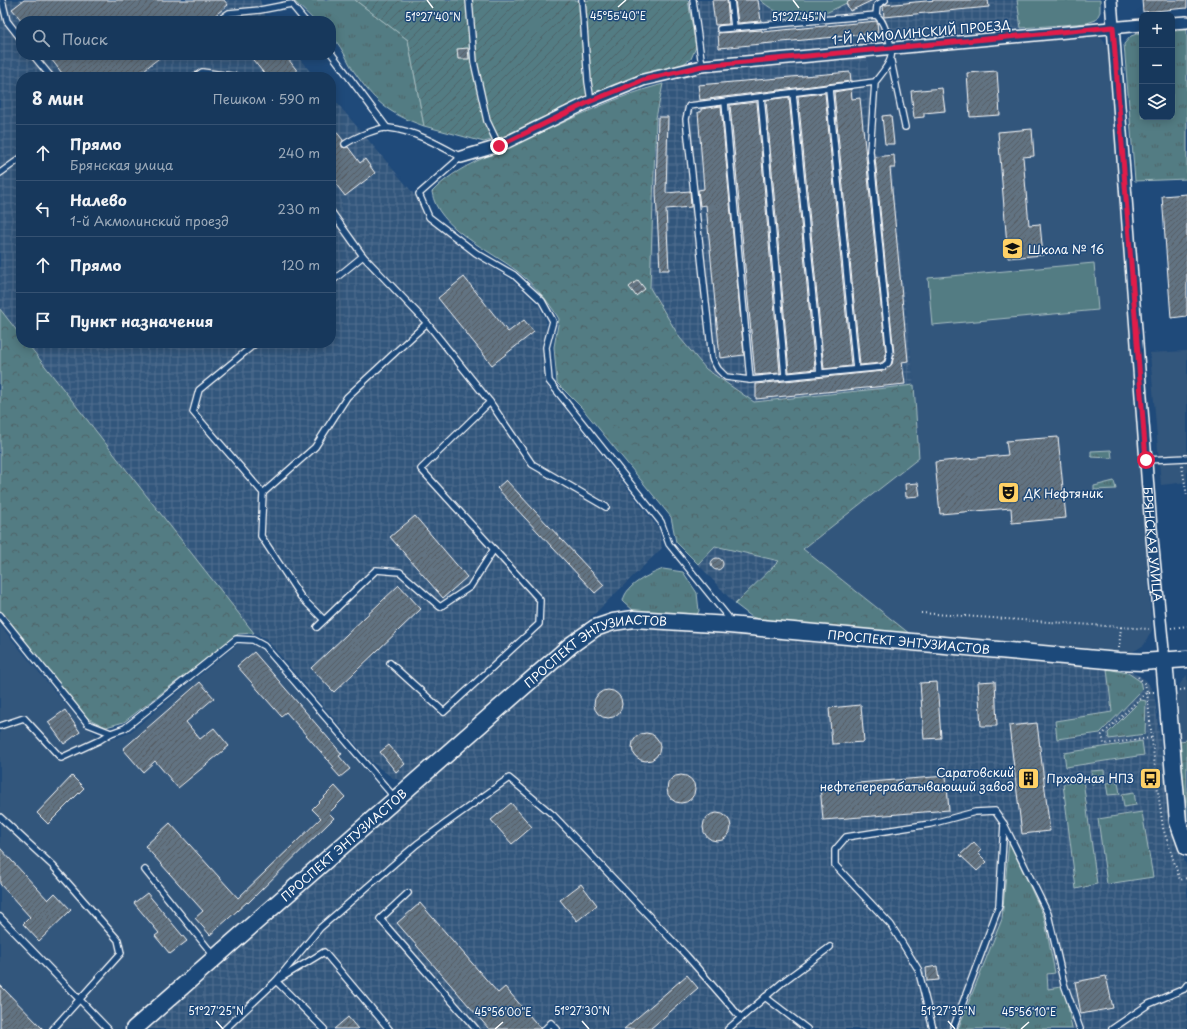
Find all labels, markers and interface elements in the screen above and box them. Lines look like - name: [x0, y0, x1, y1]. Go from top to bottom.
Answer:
- text: 45°55'40"E: [590, 8, 646, 23]
- text: 51°27'40"N: [405, 9, 461, 24]
- text: 51°27'45"N: [772, 9, 827, 24]
- map controls: [1139, 12, 1175, 120]
- button: +: [1139, 12, 1175, 48]
- street label: 1-Й АКМОЛИНСКИЙ ПРОЕЗД: [831, 15, 1011, 49]
- search box: [16, 16, 336, 60]
- icon: search: [30, 27, 52, 49]
- text: Поиск: [62, 27, 108, 50]
- button: −: [1139, 48, 1175, 84]
- button: layers: [1139, 84, 1175, 120]
- text: 8 мин: [32, 85, 84, 111]
- text: Пешком · 590 m: [213, 89, 320, 108]
- text: Прямо: [70, 132, 121, 155]
- route end: [490, 137, 508, 155]
- icon: ahead: [32, 142, 54, 164]
- text: 240 m: [278, 143, 320, 162]
- text: Брянская улица: [70, 155, 173, 174]
- text: Налево: [70, 188, 127, 211]
- icon: left: [32, 198, 54, 220]
- text: 230 m: [278, 199, 320, 218]
- text: 1-й Акмолинский проезд: [70, 211, 229, 230]
- school or university icon: Школа № 16: [999, 236, 1025, 262]
- place label: Школа № 16: [1028, 240, 1104, 258]
- text: Прямо: [70, 253, 121, 276]
- icon: ahead: [32, 254, 54, 276]
- text: 120 m: [281, 255, 320, 274]
- text: Пункт назначения: [70, 309, 213, 332]
- icon: arrive: [32, 310, 54, 332]
- route start: [1137, 451, 1155, 469]
- theatre icon: ДК Нефтяник: [995, 480, 1021, 506]
- place label: ДК Нефтяник: [1023, 484, 1104, 502]
- street label: БРЯНСКАЯ УЛИЦА: [1139, 486, 1167, 603]
- street label: ПРОСПЕКТ ЭНТУЗИАСТОВ: [520, 610, 668, 691]
- street label: ПРОСПЕКТ ЭНТУЗИАСТОВ: [827, 625, 991, 658]
- place label: Саратовский нефтеперерабатывающий завод: [820, 763, 1014, 795]
- bus stop icon: Прходная НПЗ: [1137, 765, 1163, 791]
- building icon: Саратовский нефтеперерабатывающий завод: [1016, 766, 1042, 792]
- place label: Прходная НПЗ: [1046, 769, 1134, 787]
- street label: ПРОСПЕКТ ЭНТУЗИАСТОВ: [276, 784, 411, 905]
- text: 51°27'25"N: [188, 1003, 244, 1018]
- text: 51°27'30"N: [554, 1003, 610, 1018]
- text: 51°27'35"N: [921, 1003, 976, 1018]
- text: 45°56'00"E: [474, 1004, 532, 1019]
- text: 45°56'10"E: [1002, 1004, 1056, 1019]

